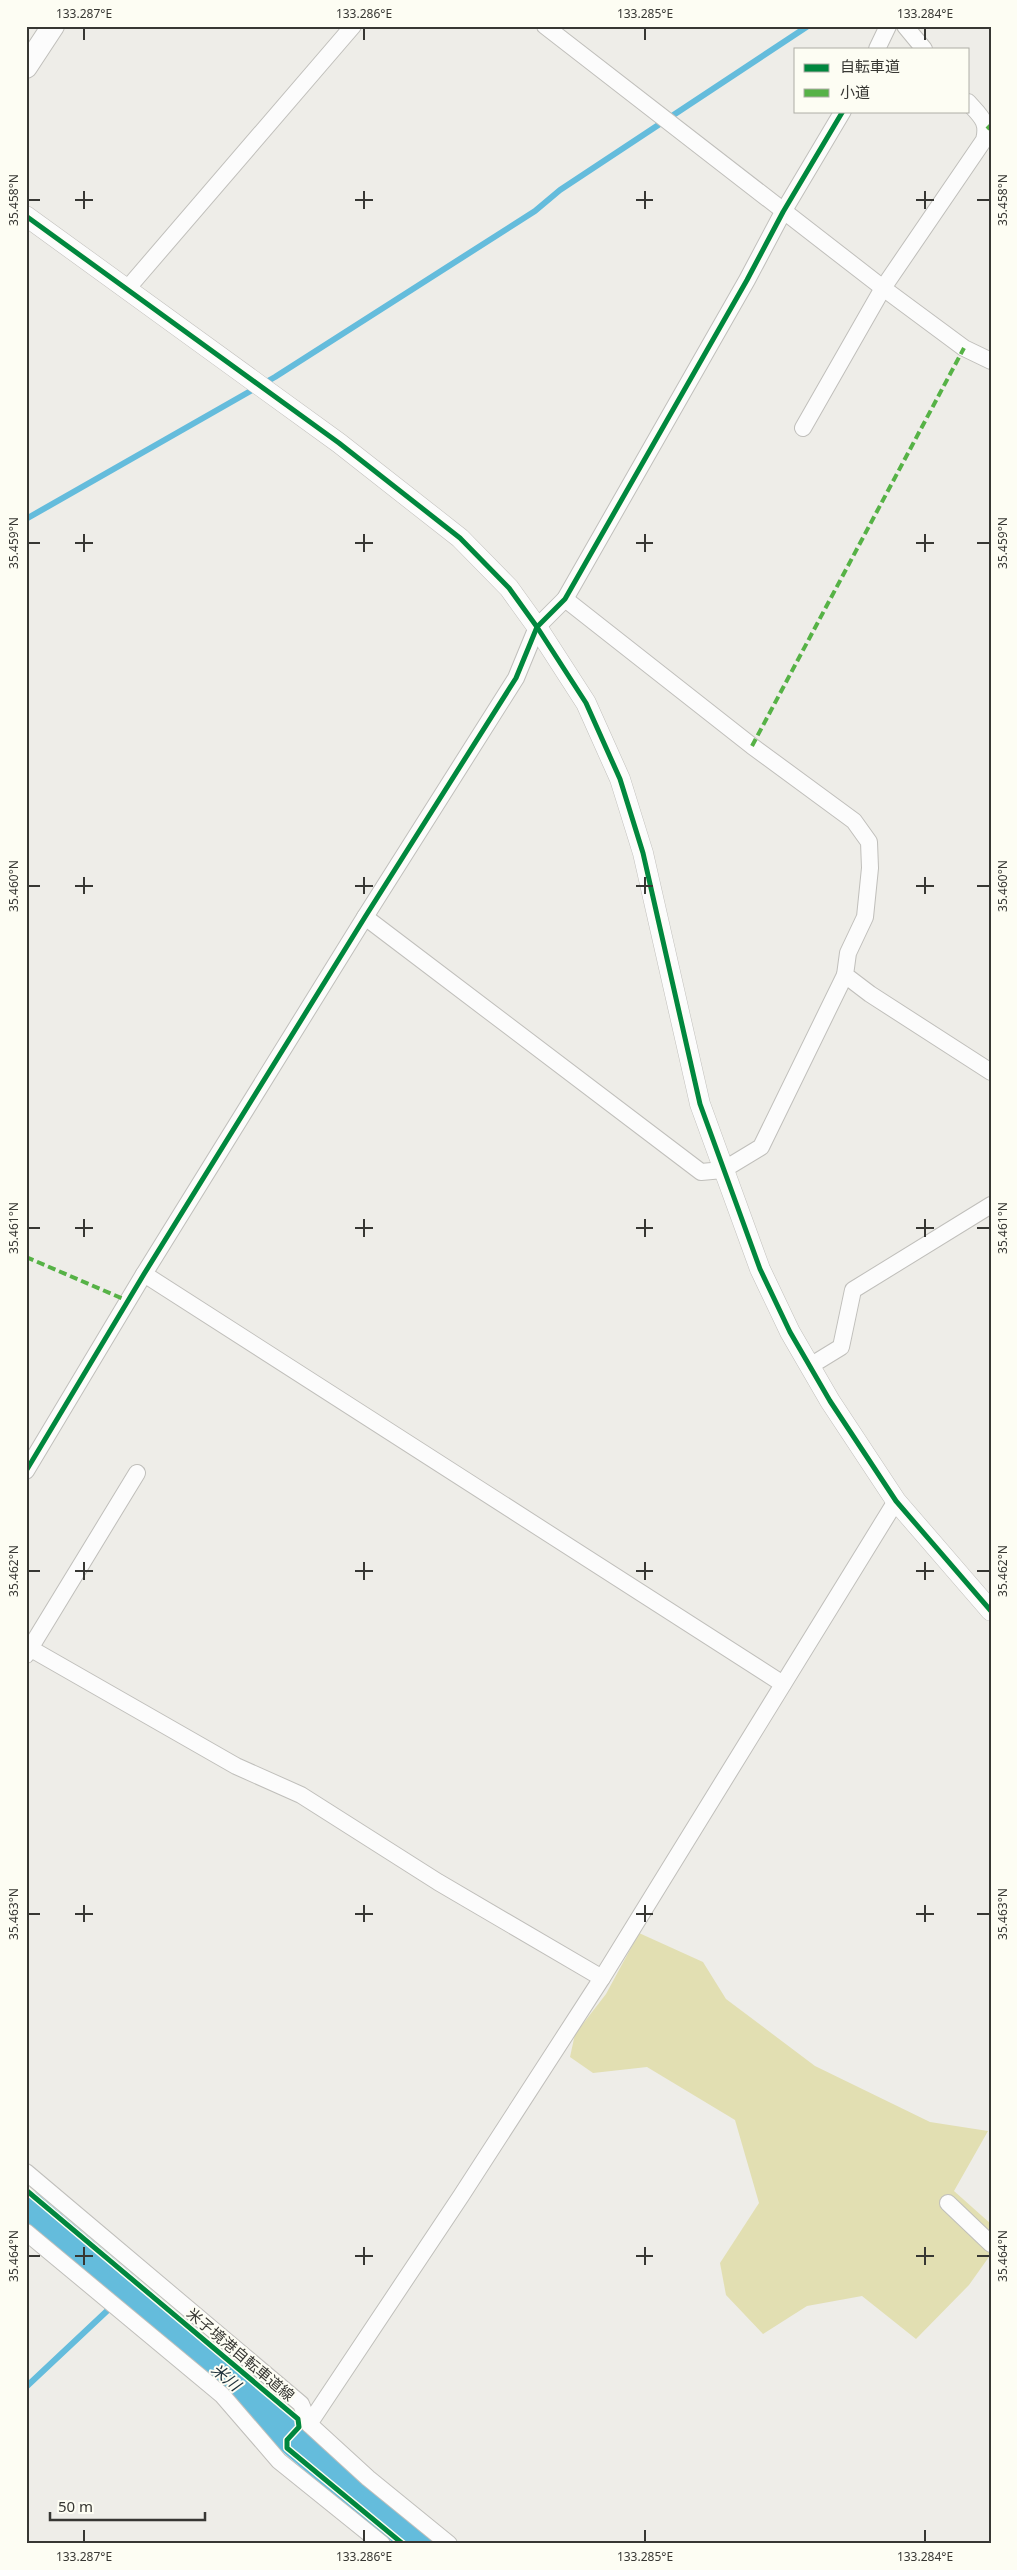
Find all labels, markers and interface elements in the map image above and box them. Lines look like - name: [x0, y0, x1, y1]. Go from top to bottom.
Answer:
- text: 133.287°E: [56, 5, 112, 22]
- text: 133.286°E: [336, 5, 392, 22]
- text: 133.285°E: [617, 5, 673, 22]
- text: 133.284°E: [897, 5, 953, 22]
- legend: [794, 48, 970, 112]
- text: 自転車道: [840, 56, 900, 76]
- text: 小道: [840, 82, 870, 102]
- text: 35.458°N: [5, 174, 22, 226]
- text: 35.458°N: [994, 174, 1011, 226]
- text: 35.459°N: [5, 517, 22, 569]
- text: 35.459°N: [994, 517, 1011, 569]
- text: 35.460°N: [5, 860, 22, 912]
- text: 35.460°N: [994, 860, 1011, 912]
- text: 35.461°N: [5, 1202, 22, 1254]
- text: 35.461°N: [994, 1202, 1011, 1254]
- text: 35.462°N: [5, 1545, 22, 1597]
- text: 35.462°N: [994, 1545, 1011, 1597]
- text: 35.463°N: [5, 1888, 22, 1940]
- text: 35.463°N: [994, 1888, 1011, 1940]
- text: 35.464°N: [5, 2230, 22, 2282]
- text: 35.464°N: [994, 2230, 1011, 2282]
- street label: 米子境港自転車道線: [183, 2303, 299, 2405]
- water label: 米川: [207, 2358, 247, 2397]
- scale bar: [50, 2490, 205, 2522]
- text: 50 m: [58, 2496, 93, 2516]
- text: 133.287°E: [56, 2548, 112, 2565]
- text: 133.286°E: [336, 2548, 392, 2565]
- text: 133.285°E: [617, 2548, 673, 2565]
- text: 133.284°E: [897, 2548, 953, 2565]

